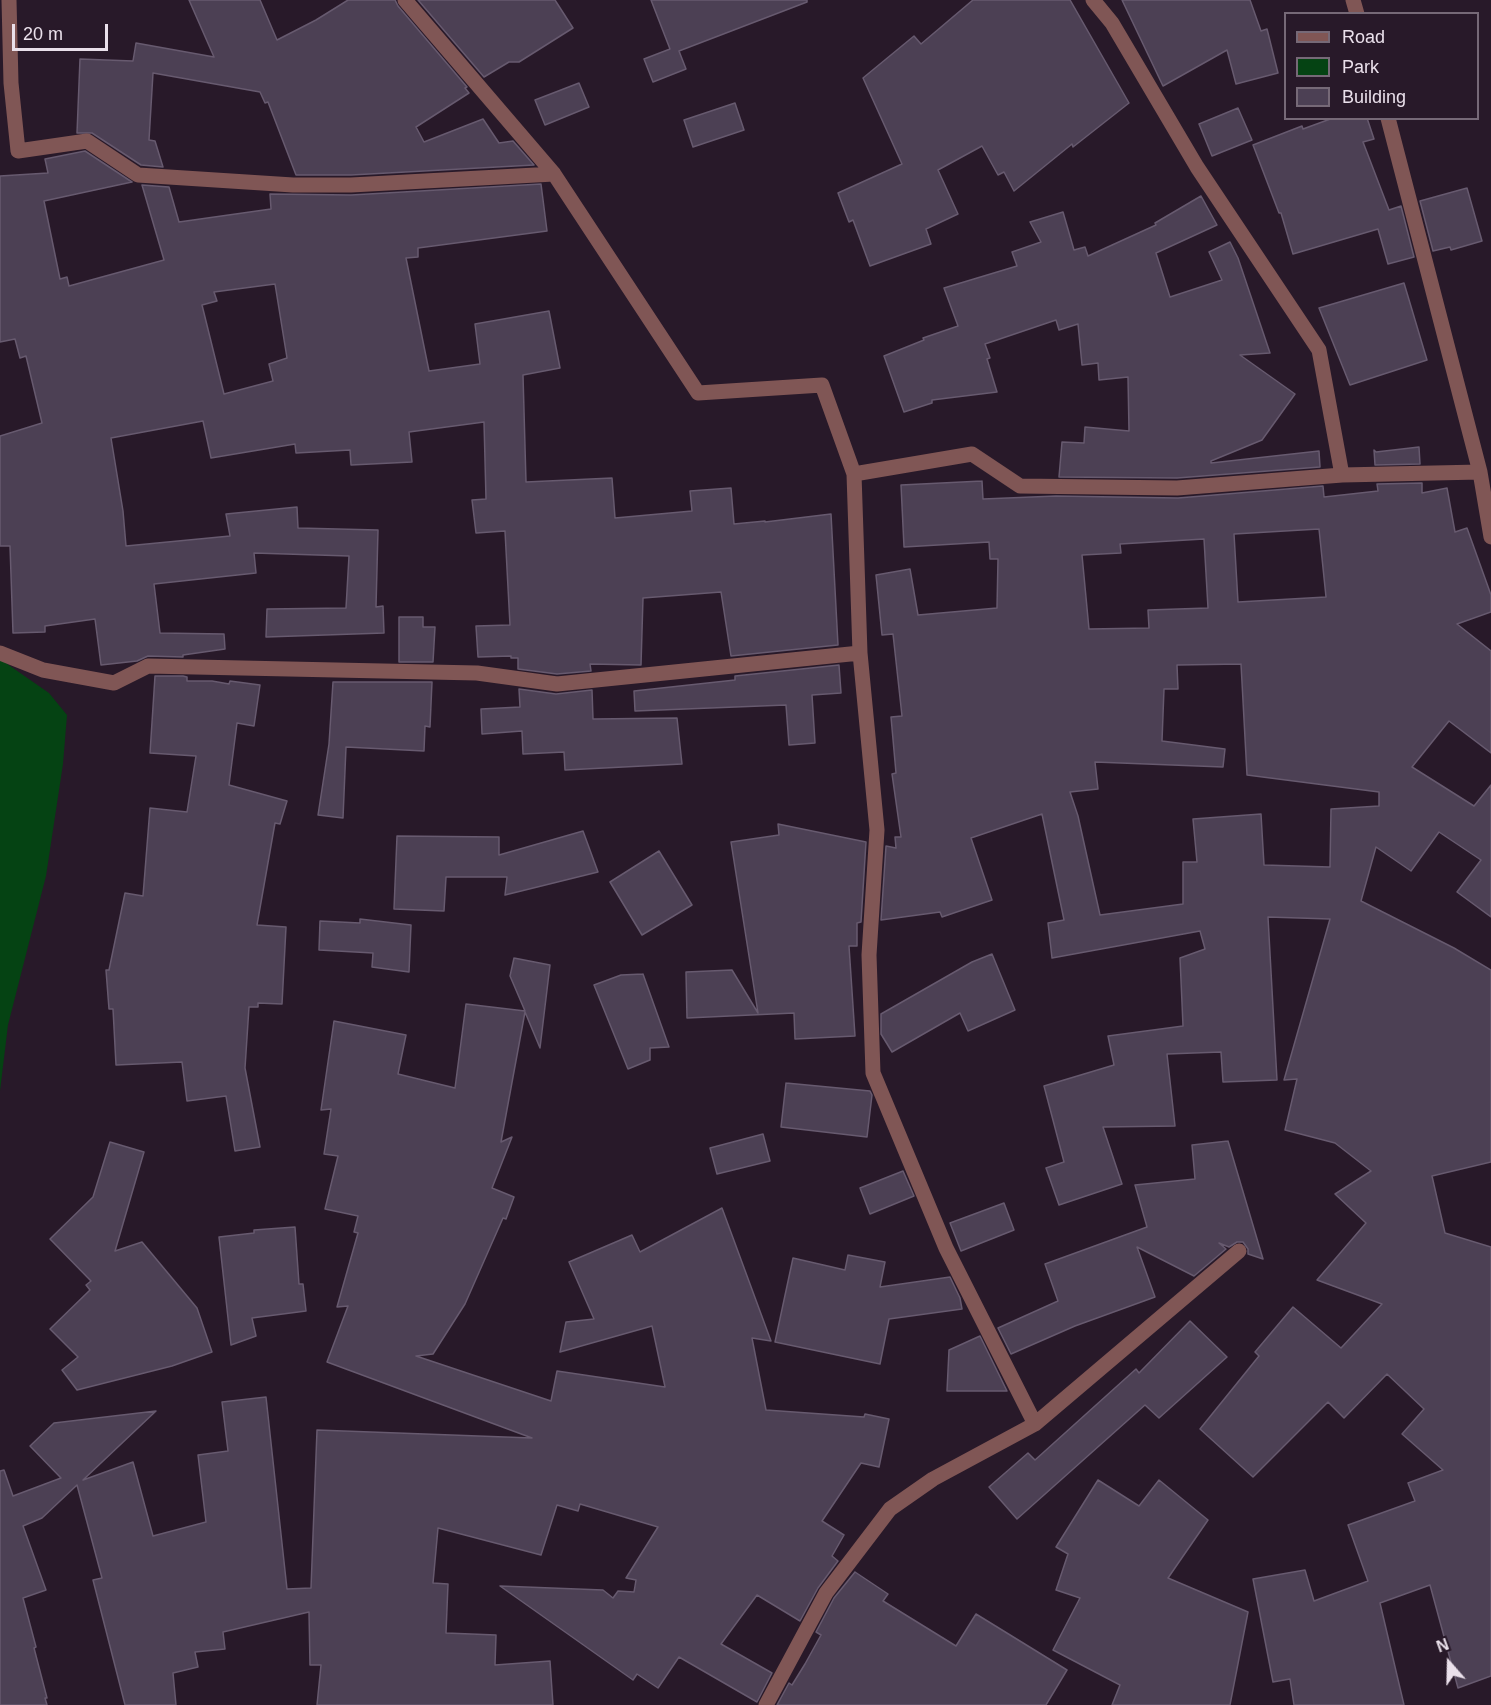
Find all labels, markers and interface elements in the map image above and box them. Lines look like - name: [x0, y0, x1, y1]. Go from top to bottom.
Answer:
- scale bar: [15, 12, 111, 50]
- legend: [1284, 12, 1479, 120]
- text: 20 m: [23, 24, 63, 44]
- text: Road: [1342, 27, 1385, 47]
- text: Park: [1342, 57, 1379, 77]
- text: Building: [1342, 87, 1406, 107]
- north arrow: [1419, 1633, 1479, 1693]
- text: N: [1434, 1636, 1451, 1656]

